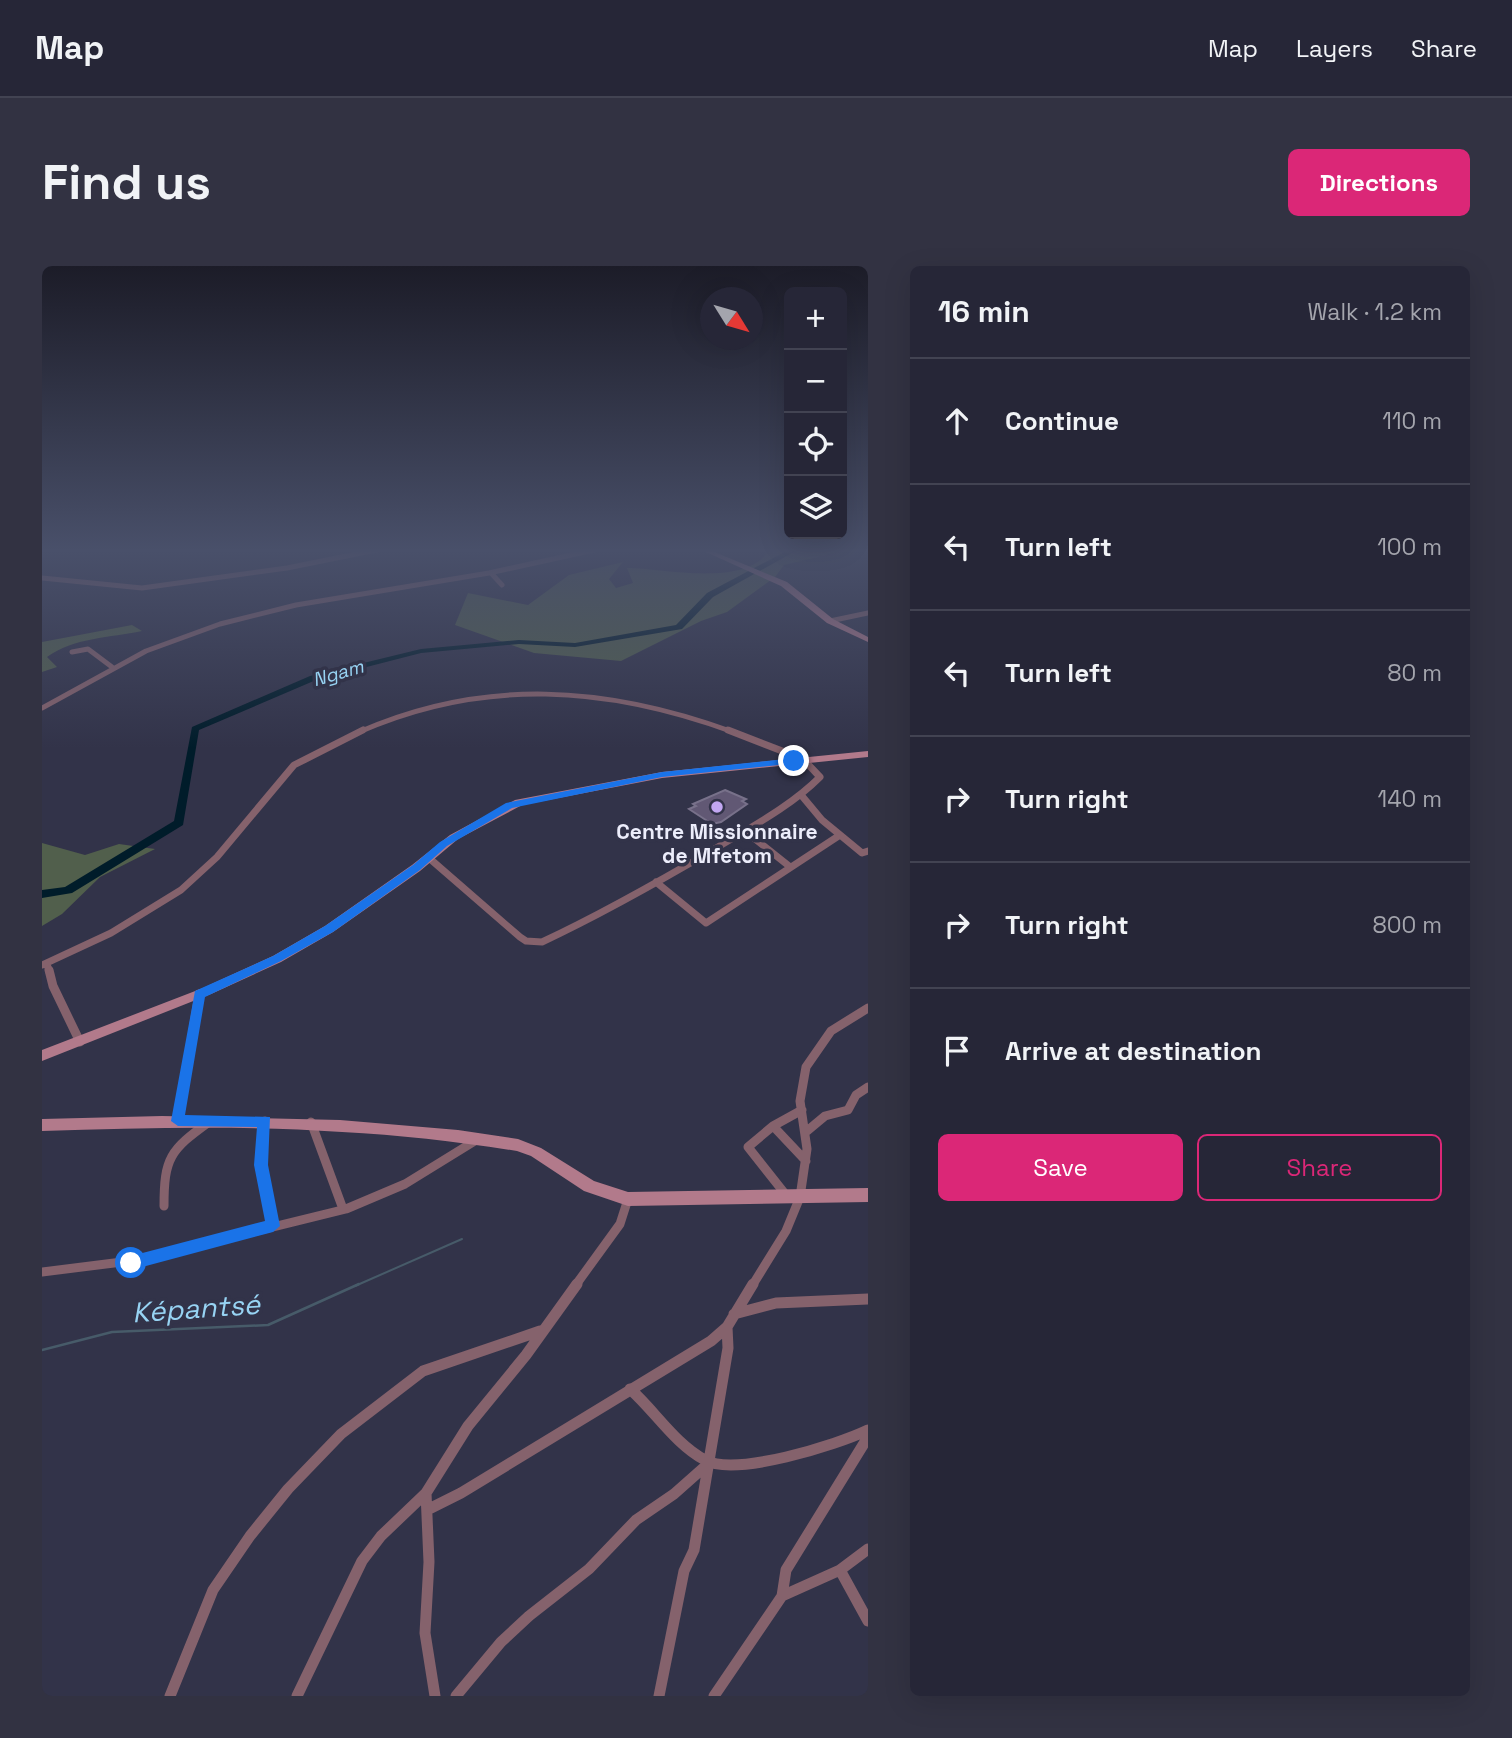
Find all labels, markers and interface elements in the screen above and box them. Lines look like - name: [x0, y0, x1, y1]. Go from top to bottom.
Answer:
- text: Map: [35, 27, 104, 69]
- text: Map: [1208, 33, 1258, 64]
- text: Layers: [1296, 33, 1373, 64]
- text: Share: [1411, 33, 1477, 64]
- button: Directions: [1288, 149, 1470, 216]
- text: Find us: [42, 151, 211, 213]
- north arrow: [700, 287, 763, 350]
- map controls: [784, 287, 847, 539]
- button: +: [784, 287, 847, 350]
- text: 16 min: [938, 292, 1030, 331]
- text: Walk · 1.2 km: [1307, 297, 1442, 327]
- button: −: [784, 350, 847, 413]
- icon: ahead: [938, 402, 976, 440]
- text: Continue: [1005, 404, 1119, 438]
- text: 110 m: [1382, 406, 1442, 436]
- button: locate: [784, 413, 847, 476]
- button: layers: [784, 476, 847, 539]
- icon: left: [938, 528, 976, 566]
- text: Turn left: [1005, 530, 1112, 564]
- text: 100 m: [1377, 532, 1442, 562]
- water label: Ngam: [310, 654, 367, 692]
- icon: left: [938, 654, 976, 692]
- text: Turn left: [1005, 656, 1112, 690]
- text: 80 m: [1387, 658, 1442, 688]
- route end: [778, 745, 809, 776]
- icon: right: [938, 780, 976, 818]
- text: Turn right: [1005, 782, 1129, 816]
- text: 140 m: [1378, 784, 1442, 814]
- marker: Centre Missionnaire de Mfetom: [709, 799, 725, 815]
- place label: Centre Missionnaire de Mfetom: [616, 818, 818, 869]
- icon: right: [938, 906, 976, 944]
- text: Turn right: [1005, 908, 1129, 942]
- text: 800 m: [1372, 910, 1442, 940]
- icon: arrive: [938, 1032, 976, 1070]
- text: Arrive at destination: [1005, 1034, 1262, 1068]
- button: Save: [938, 1134, 1183, 1201]
- button: Share: [1197, 1134, 1442, 1201]
- route start: [115, 1247, 146, 1278]
- water label: Képantsé: [131, 1285, 263, 1330]

